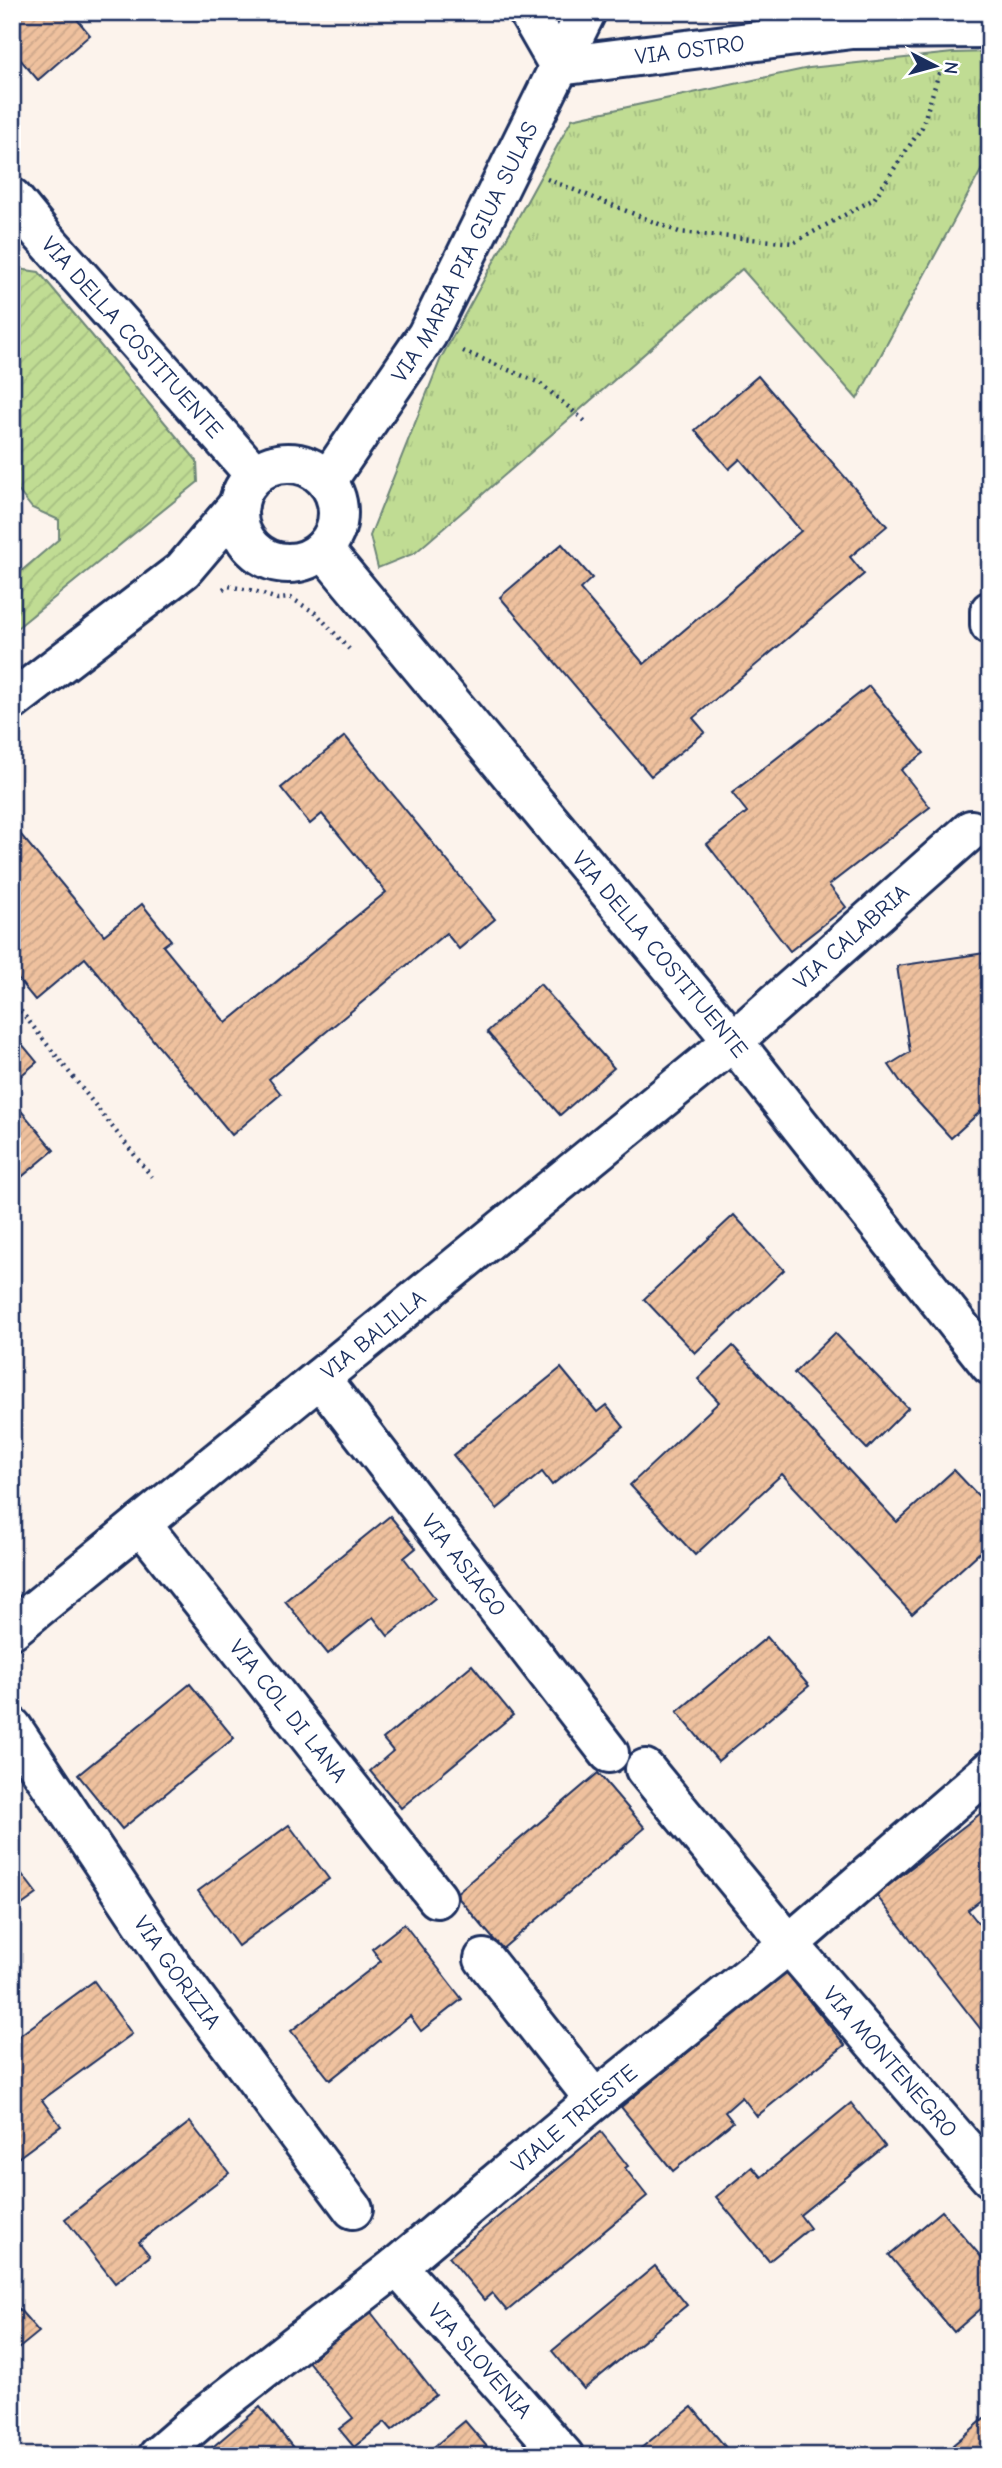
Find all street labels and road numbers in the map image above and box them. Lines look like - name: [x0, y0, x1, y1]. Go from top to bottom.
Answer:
- street label: VIA OSTRO: [633, 29, 746, 70]
- street label: VIA MARIA PIA GIUA SULAS: [385, 117, 543, 387]
- street label: VIA DELLA COSTITUENTE: [36, 231, 229, 443]
- street label: VIA DELLA COSTITUENTE: [567, 845, 754, 1063]
- street label: VIA CALABRIA: [788, 878, 914, 995]
- street label: VIA BALILLA: [315, 1284, 431, 1385]
- street label: VIA ASIAGO: [416, 1508, 512, 1622]
- street label: VIA COL DI LANA: [224, 1634, 353, 1787]
- street label: VIA GORIZIA: [128, 1911, 227, 2034]
- street label: VIA MONTENEGRO: [818, 1980, 963, 2143]
- street label: VIALE TRIESTE: [506, 2058, 642, 2178]
- street label: VIA SLOVENIA: [423, 2298, 538, 2424]

